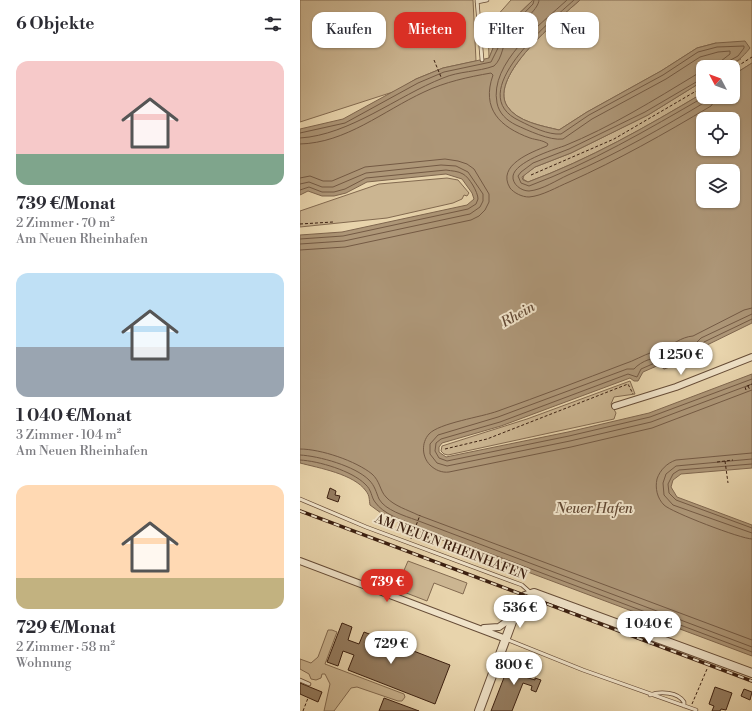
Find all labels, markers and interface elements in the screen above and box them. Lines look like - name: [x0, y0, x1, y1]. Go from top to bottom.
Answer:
- chip: Kaufen: [312, 12, 386, 48]
- chip: Mieten: [394, 12, 466, 48]
- chip: Filter: [474, 12, 538, 48]
- chip: Neu: [546, 12, 599, 48]
- text: 6 Objekte: [16, 13, 94, 35]
- icon: filters: [262, 13, 284, 35]
- north arrow: [696, 60, 740, 104]
- map controls: [696, 60, 740, 208]
- icon: home: [114, 87, 186, 159]
- button: locate: [696, 112, 740, 156]
- button: layers: [696, 164, 740, 208]
- text: 739 €/Monat: [16, 193, 115, 215]
- text: 2 Zimmer · 70 m²: [16, 215, 115, 231]
- text: Am Neuen Rheinhafen: [16, 231, 148, 247]
- water label: Rhein: [497, 298, 538, 332]
- icon: home: [114, 299, 186, 371]
- pin: 1 250 €: [644, 342, 718, 376]
- text: 1 250 €: [659, 347, 703, 363]
- text: 1 040 €/Monat: [16, 405, 131, 427]
- text: 3 Zimmer · 104 m²: [16, 427, 121, 443]
- text: Am Neuen Rheinhafen: [16, 443, 148, 459]
- water label: Neuer Hafen: [554, 500, 633, 518]
- street label: AM NEUEN RHEINHAFEN: [372, 510, 530, 584]
- icon: home: [114, 511, 186, 583]
- pin: 739 €: [359, 569, 415, 603]
- text: 739 €: [370, 574, 404, 590]
- pin: 536 €: [492, 595, 548, 629]
- text: 536 €: [503, 600, 537, 616]
- pin: 1 040 €: [612, 611, 686, 645]
- text: 1 040 €: [626, 616, 672, 632]
- text: 729 €/Monat: [16, 617, 116, 639]
- pin: 729 €: [363, 631, 419, 665]
- text: 729 €: [374, 636, 408, 652]
- text: 2 Zimmer · 58 m²: [16, 639, 115, 655]
- pin: 800 €: [486, 652, 542, 686]
- text: Wohnung: [16, 655, 72, 671]
- text: 800 €: [495, 657, 533, 673]

